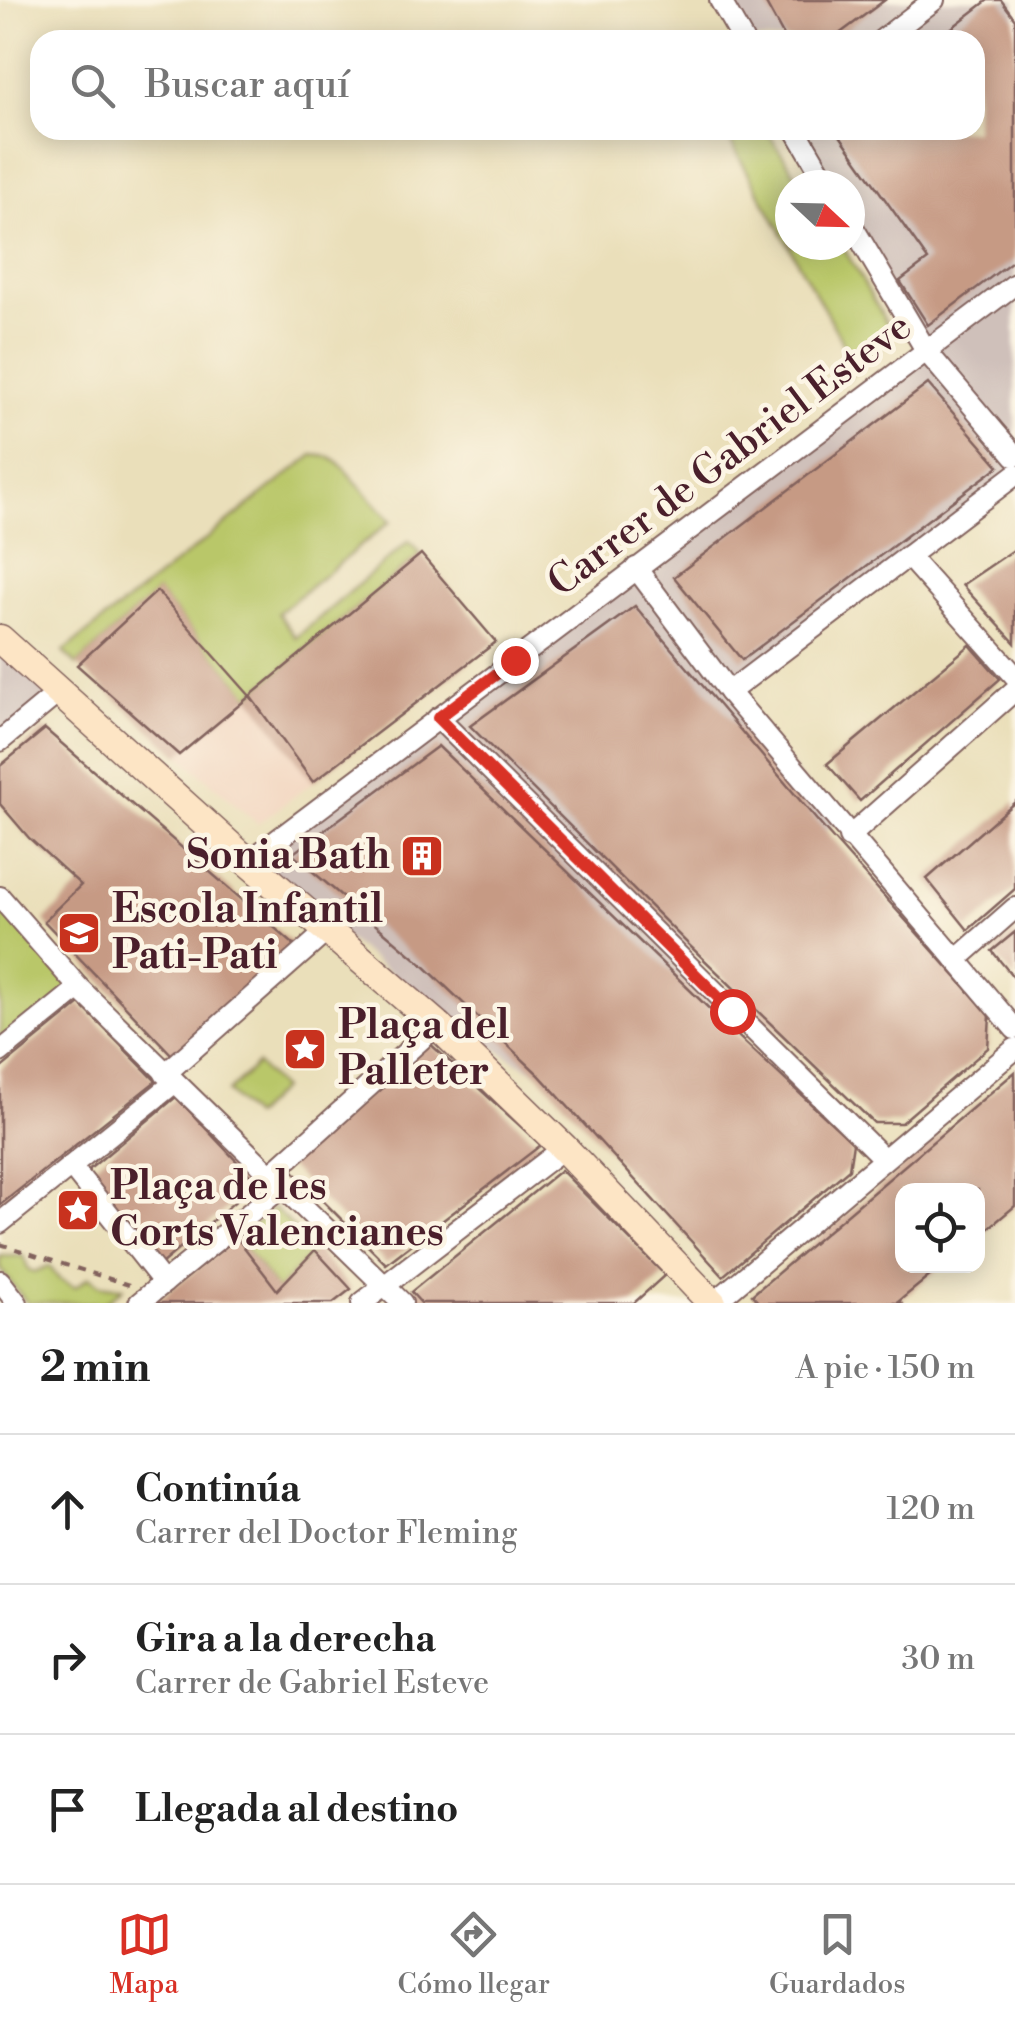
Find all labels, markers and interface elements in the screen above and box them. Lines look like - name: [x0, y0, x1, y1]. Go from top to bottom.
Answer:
- search box: [30, 30, 985, 140]
- icon: search: [65, 58, 120, 113]
- text: Buscar aquí: [145, 62, 350, 109]
- north arrow: [775, 170, 865, 260]
- street label: Carrer de Gabriel Esteve: [538, 302, 922, 608]
- route end: [493, 638, 539, 684]
- place label: Sonia Bath: [187, 831, 390, 881]
- building icon: Sonia Bath: [399, 833, 445, 879]
- place label: Escola Infantil Pati-Pati: [112, 885, 383, 981]
- school or university icon: Escola Infantil Pati-Pati: [56, 910, 102, 956]
- route start: [710, 989, 756, 1035]
- place label: Plaça del Palleter: [338, 1001, 510, 1097]
- place icon: Plaça del Palleter: [282, 1026, 328, 1072]
- place label: Plaça de les Corts Valencianes: [110, 1162, 444, 1258]
- map controls: [895, 1183, 985, 1273]
- button: locate: [895, 1183, 985, 1273]
- place icon: Plaça de les Corts Valencianes: [55, 1187, 101, 1233]
- text: 2 min: [40, 1342, 150, 1395]
- text: A pie · 150 m: [795, 1348, 975, 1388]
- text: Continúa: [135, 1466, 301, 1513]
- icon: ahead: [40, 1482, 95, 1537]
- text: 120 m: [886, 1489, 975, 1529]
- text: Carrer del Doctor Fleming: [135, 1513, 517, 1553]
- text: Gira a la derecha: [135, 1616, 436, 1663]
- icon: right: [40, 1632, 95, 1687]
- text: 30 m: [901, 1639, 975, 1679]
- text: Carrer de Gabriel Esteve: [135, 1663, 489, 1703]
- icon: arrive: [40, 1782, 95, 1837]
- text: Llegada al destino: [135, 1786, 458, 1833]
- tab: Mapa: [109, 1907, 179, 2002]
- tab: Cómo llegar: [398, 1907, 550, 2002]
- tab: Guardados: [769, 1907, 906, 2002]

